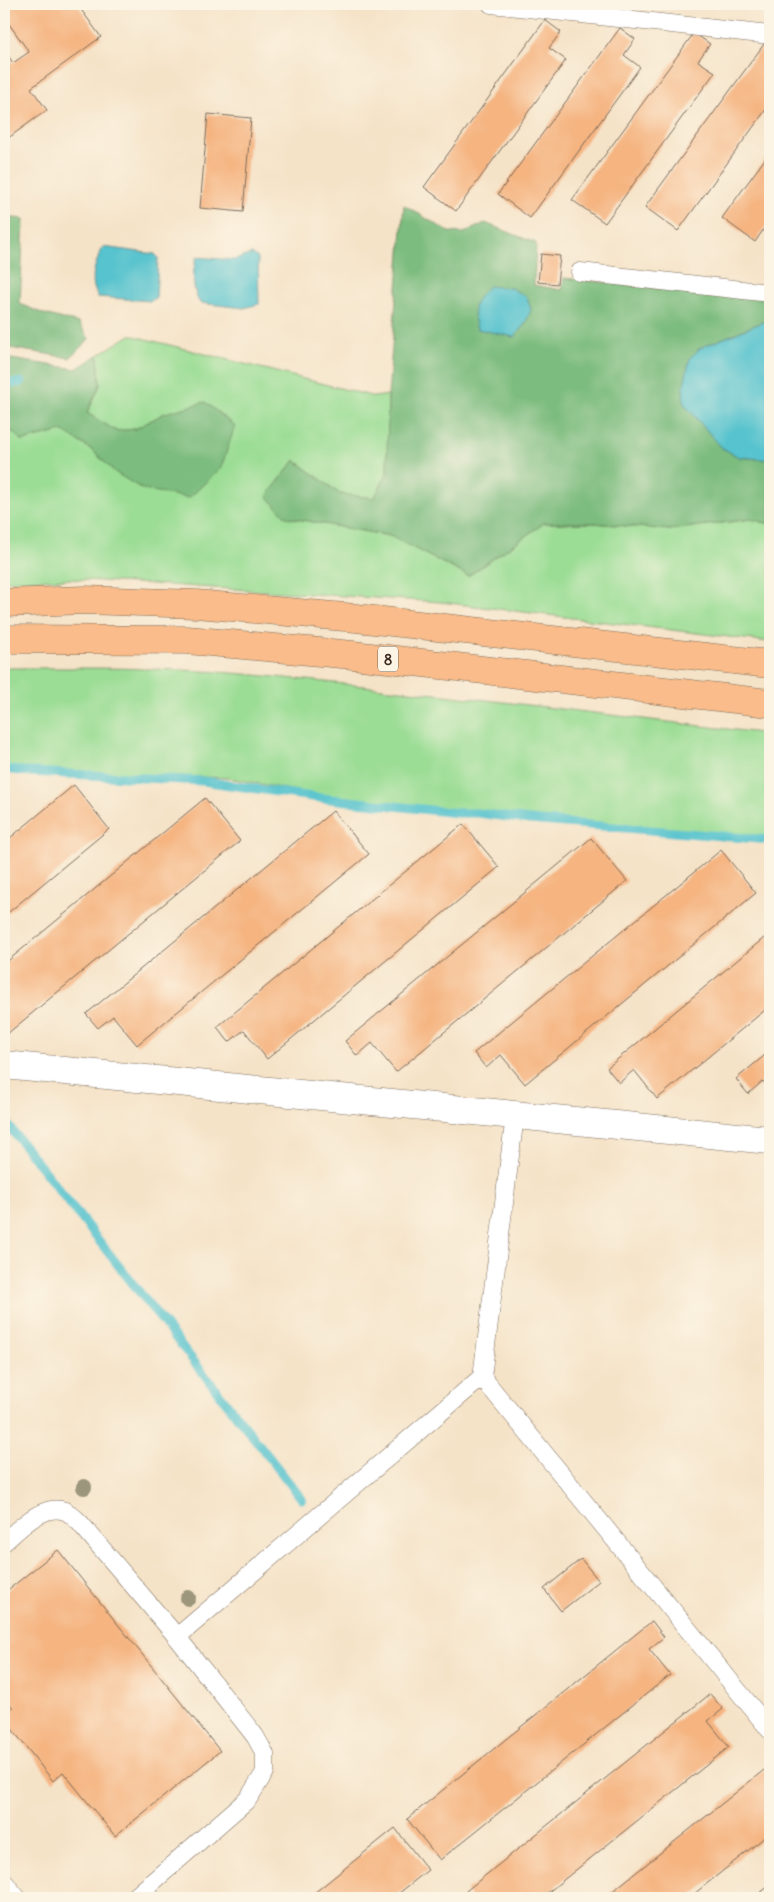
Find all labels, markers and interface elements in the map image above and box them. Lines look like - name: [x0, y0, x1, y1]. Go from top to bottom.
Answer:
- road number: 8: [378, 646, 398, 672]

